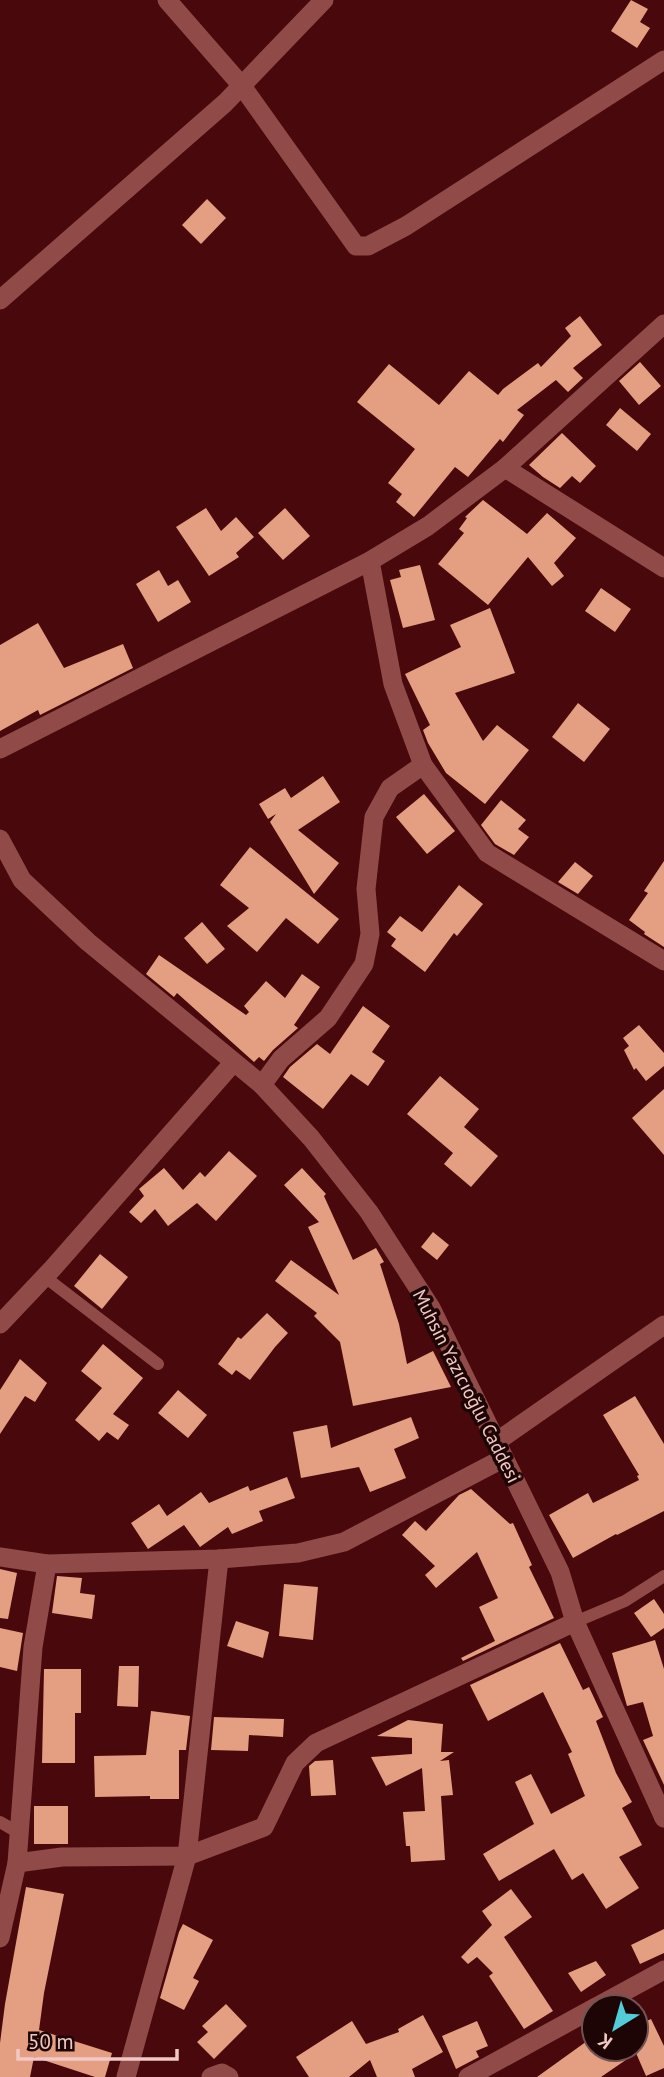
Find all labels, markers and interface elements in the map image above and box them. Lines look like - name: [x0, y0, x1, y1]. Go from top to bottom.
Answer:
- street label: Muhsin Yazıcıoğlu Caddesi: [408, 1285, 526, 1487]
- north arrow: [580, 1993, 650, 2063]
- scale bar: [18, 2018, 177, 2062]
- text: 50 m: [28, 2028, 74, 2055]
- text: K: [593, 2028, 617, 2055]

